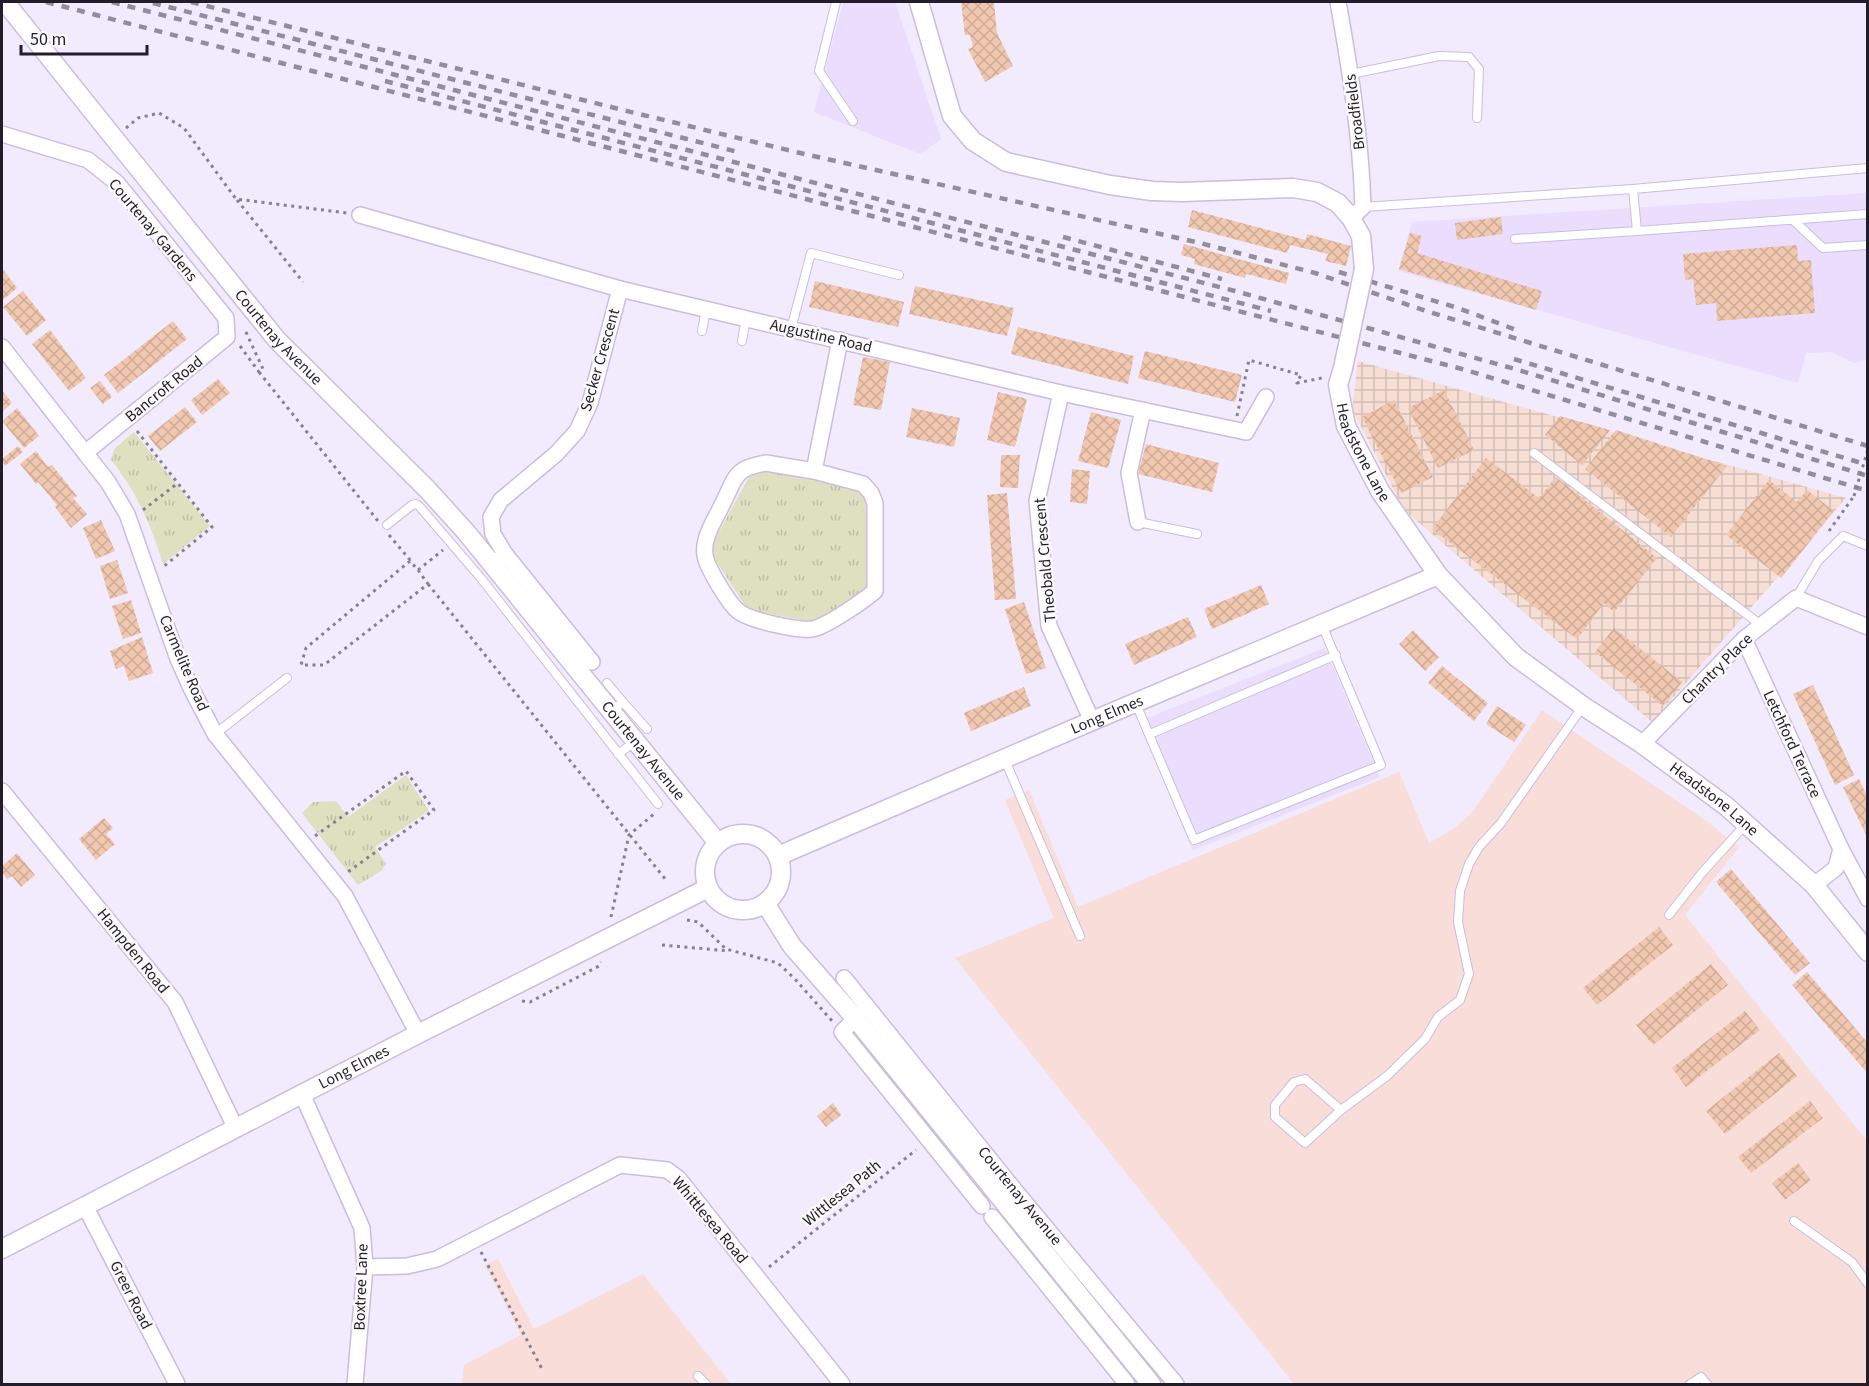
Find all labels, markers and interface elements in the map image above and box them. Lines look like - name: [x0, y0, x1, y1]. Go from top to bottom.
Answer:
- scale bar: [21, 18, 147, 56]
- text: 50 m: [30, 27, 66, 52]
- street label: Broadfields: [1339, 72, 1371, 151]
- street label: Courtenay Gardens: [103, 174, 203, 286]
- street label: Courtenay Avenue: [229, 285, 327, 390]
- street label: Secker Crescent: [575, 305, 625, 414]
- street label: Augustine Road: [768, 314, 874, 358]
- street label: Bancroft Road: [120, 351, 208, 427]
- street label: Headstone Lane: [1331, 401, 1395, 506]
- street label: Theobald Crescent: [1029, 496, 1061, 623]
- street label: Carmelite Road: [154, 611, 214, 715]
- street label: Chantry Place: [1676, 628, 1758, 710]
- street label: Letchford Terrace: [1757, 687, 1827, 801]
- street label: Long Elmes: [1067, 690, 1147, 740]
- street label: Courtenay Avenue: [596, 696, 690, 805]
- street label: Headstone Lane: [1665, 757, 1763, 841]
- street label: Hampden Road: [92, 904, 174, 998]
- street label: Long Elmes: [315, 1040, 393, 1095]
- street label: Courtenay Avenue: [973, 1142, 1067, 1250]
- street label: Wittlesea Path: [798, 1155, 886, 1231]
- street label: Whittlesea Road: [667, 1172, 753, 1268]
- street label: Boxtree Lane: [348, 1243, 374, 1331]
- street label: Greer Road: [104, 1257, 158, 1333]

